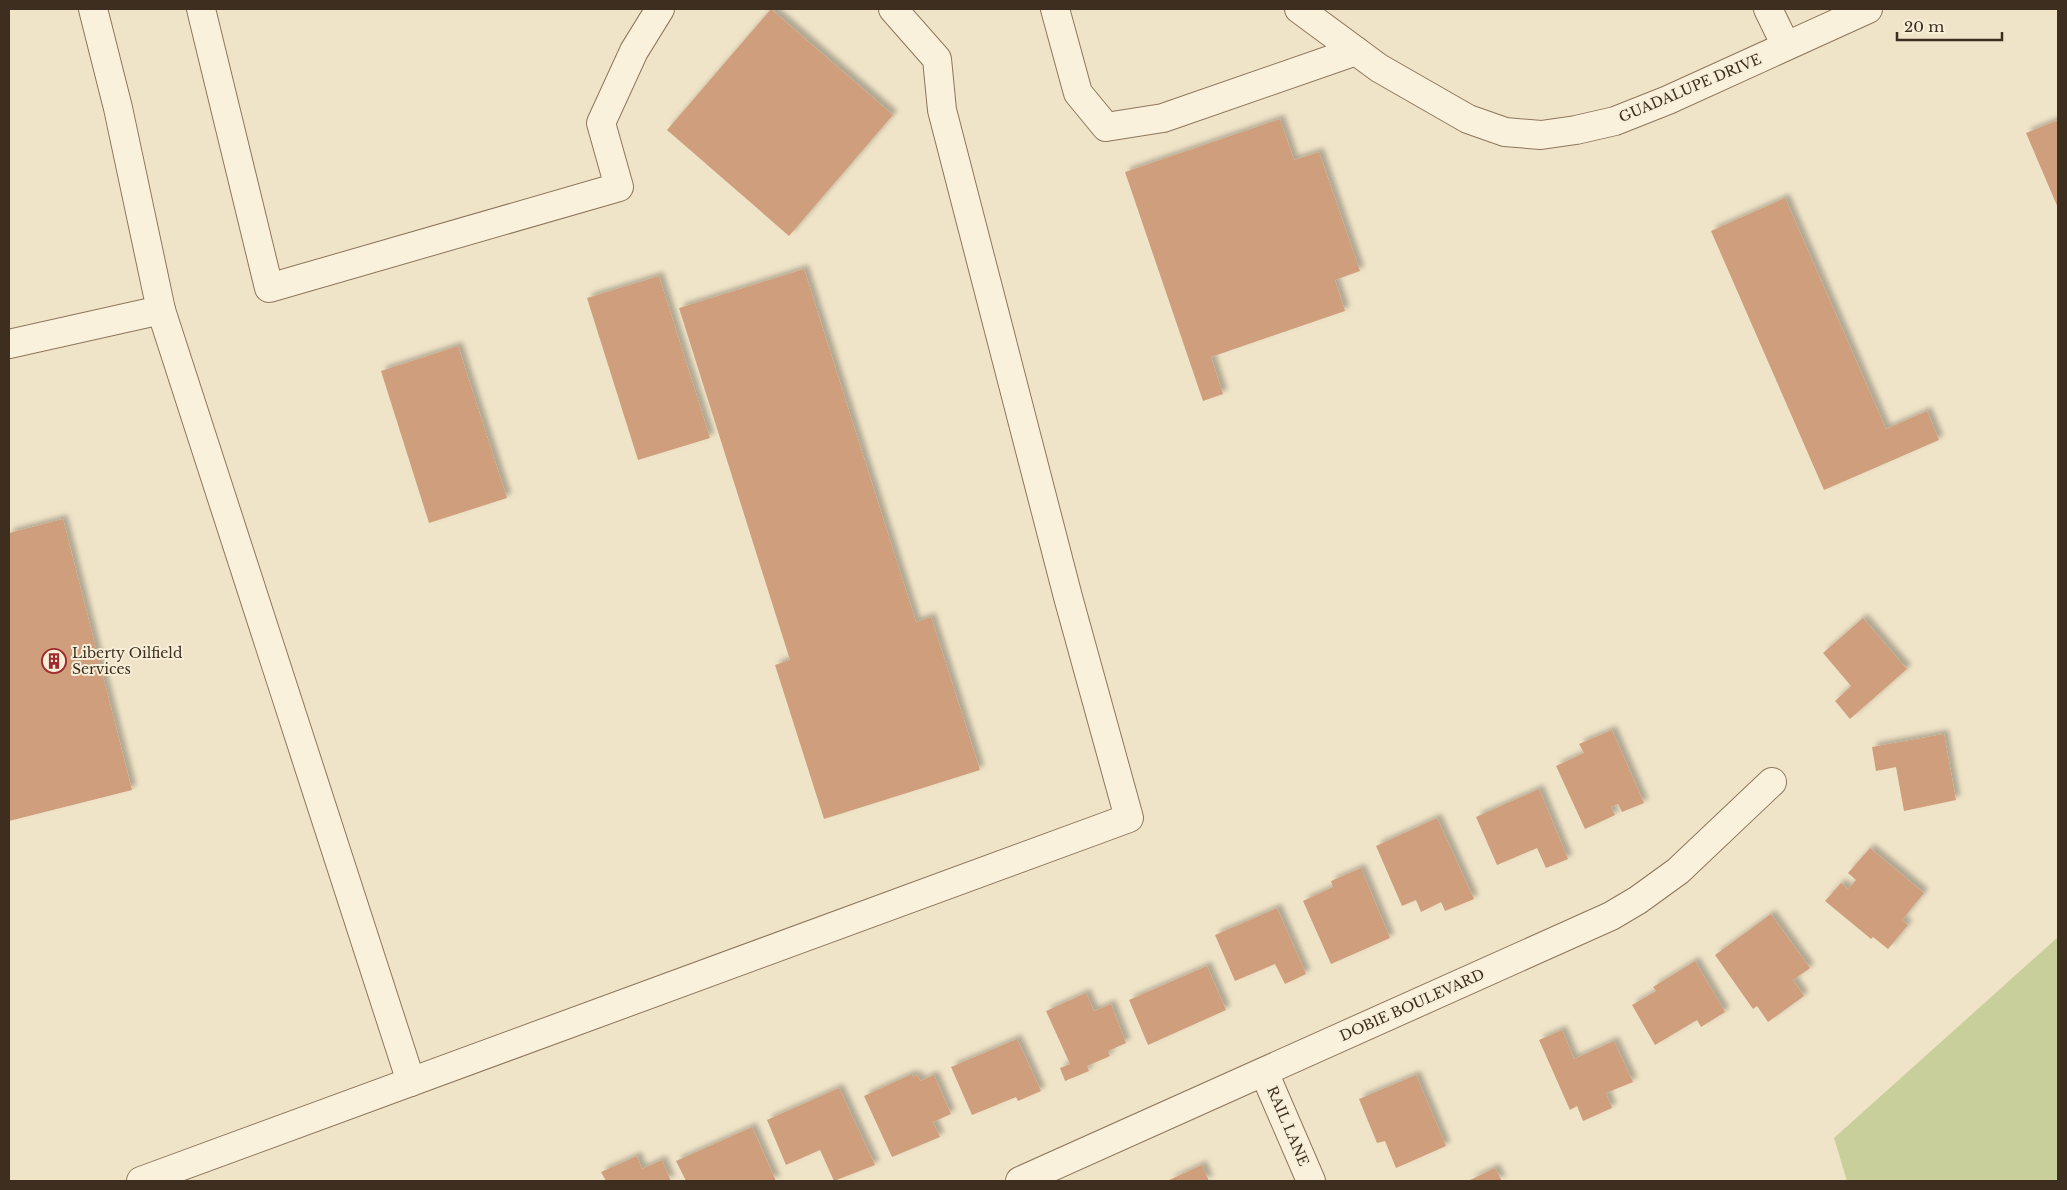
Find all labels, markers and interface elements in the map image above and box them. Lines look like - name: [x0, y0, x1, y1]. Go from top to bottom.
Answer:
- scale bar: [1897, 10, 2002, 42]
- text: 20 m: [1904, 17, 1944, 36]
- street label: GUADALUPE DRIVE: [1616, 50, 1764, 126]
- place label: Liberty Oilfield Services: [72, 644, 183, 678]
- building icon: Liberty Oilfield Services: [41, 648, 67, 674]
- street label: DOBIE BOULEVARD: [1337, 965, 1487, 1045]
- street label: RAIL LANE: [1263, 1083, 1313, 1169]

